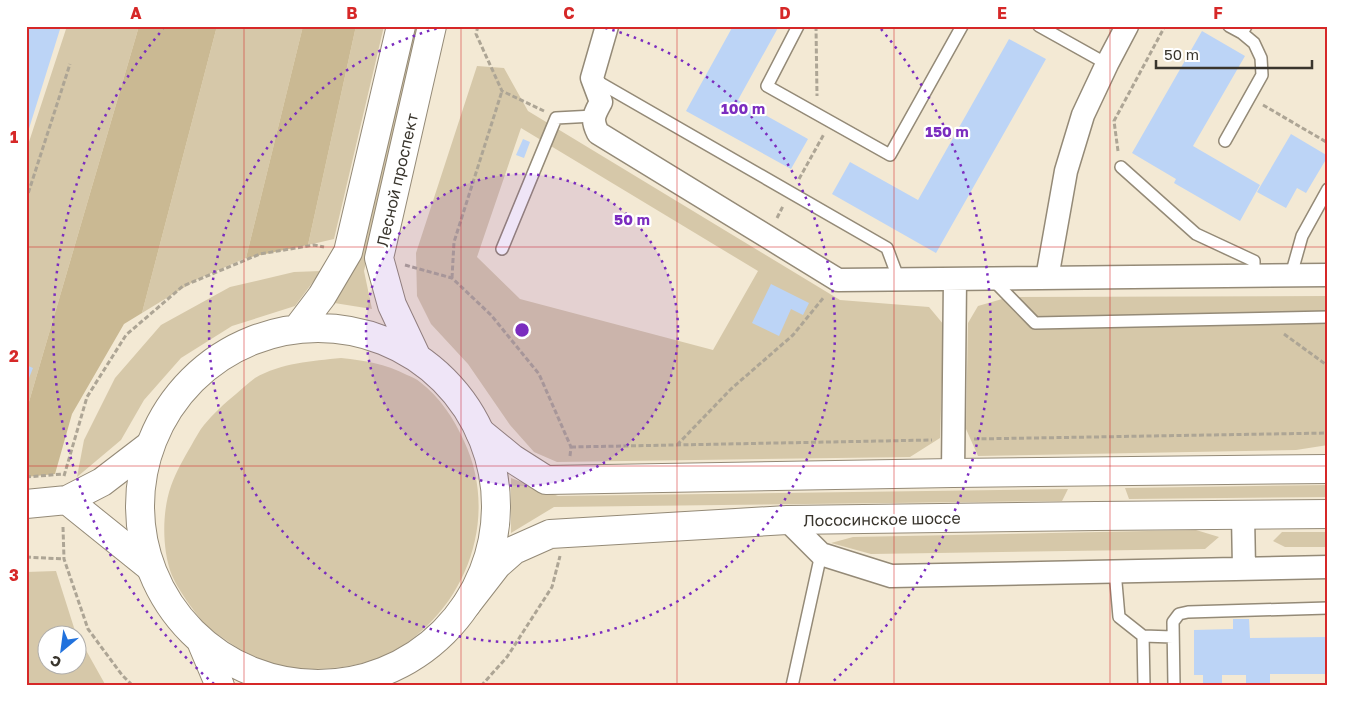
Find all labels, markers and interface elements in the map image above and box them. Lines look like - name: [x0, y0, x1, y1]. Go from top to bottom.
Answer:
- text: A: [130, 3, 142, 23]
- text: B: [346, 3, 358, 23]
- text: C: [563, 3, 575, 23]
- text: D: [779, 3, 791, 23]
- text: E: [997, 3, 1007, 23]
- text: F: [1213, 3, 1223, 23]
- scale bar: [1156, 38, 1313, 70]
- text: 50 m: [1164, 45, 1199, 63]
- text: 100 m: [721, 99, 765, 117]
- street label: Лесной проспект: [372, 111, 422, 249]
- text: 150 m: [925, 122, 969, 140]
- text: 1: [10, 127, 18, 147]
- text: 50 m: [614, 210, 650, 228]
- centre of rings: [513, 321, 531, 339]
- text: 2: [9, 346, 19, 366]
- street label: Лососинское шоссе: [803, 508, 961, 530]
- text: 3: [9, 565, 19, 585]
- north arrow: [38, 624, 88, 674]
- text: С: [47, 652, 64, 672]

